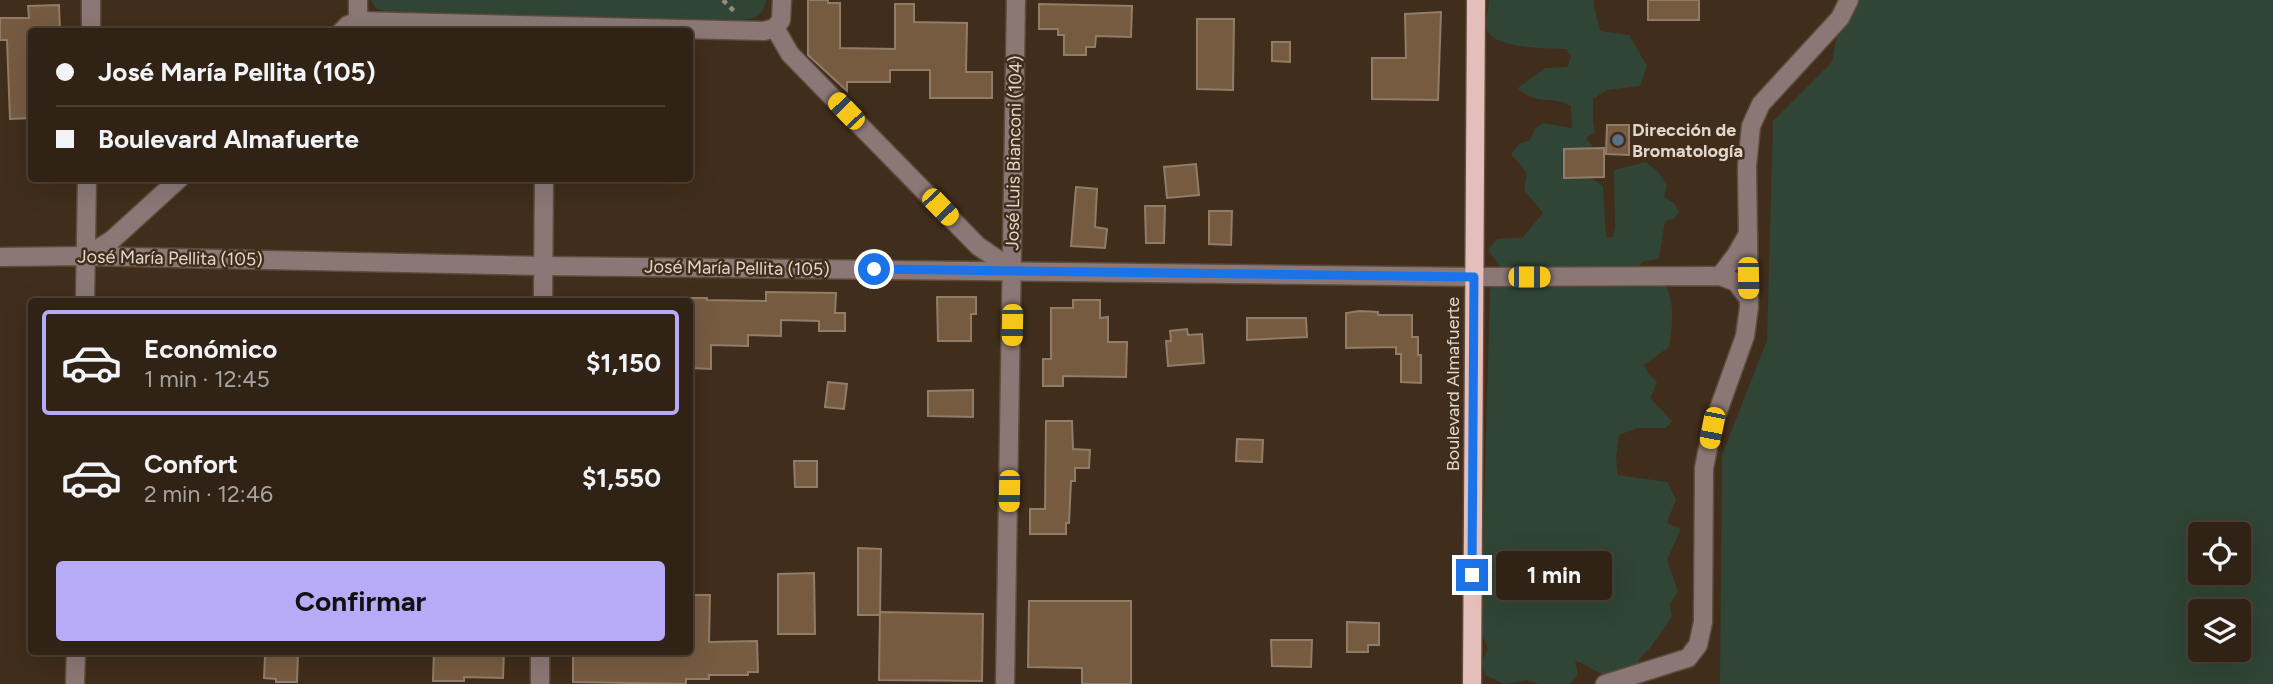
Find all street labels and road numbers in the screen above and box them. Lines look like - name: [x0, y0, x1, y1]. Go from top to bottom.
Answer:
- street label: José Luis Bianconi (104): [1001, 55, 1027, 251]
- street label: José María Pellita (105): [77, 245, 263, 271]
- street label: José María Pellita (105): [644, 255, 830, 281]
- street label: Boulevard Almafuerte: [1442, 297, 1464, 471]

